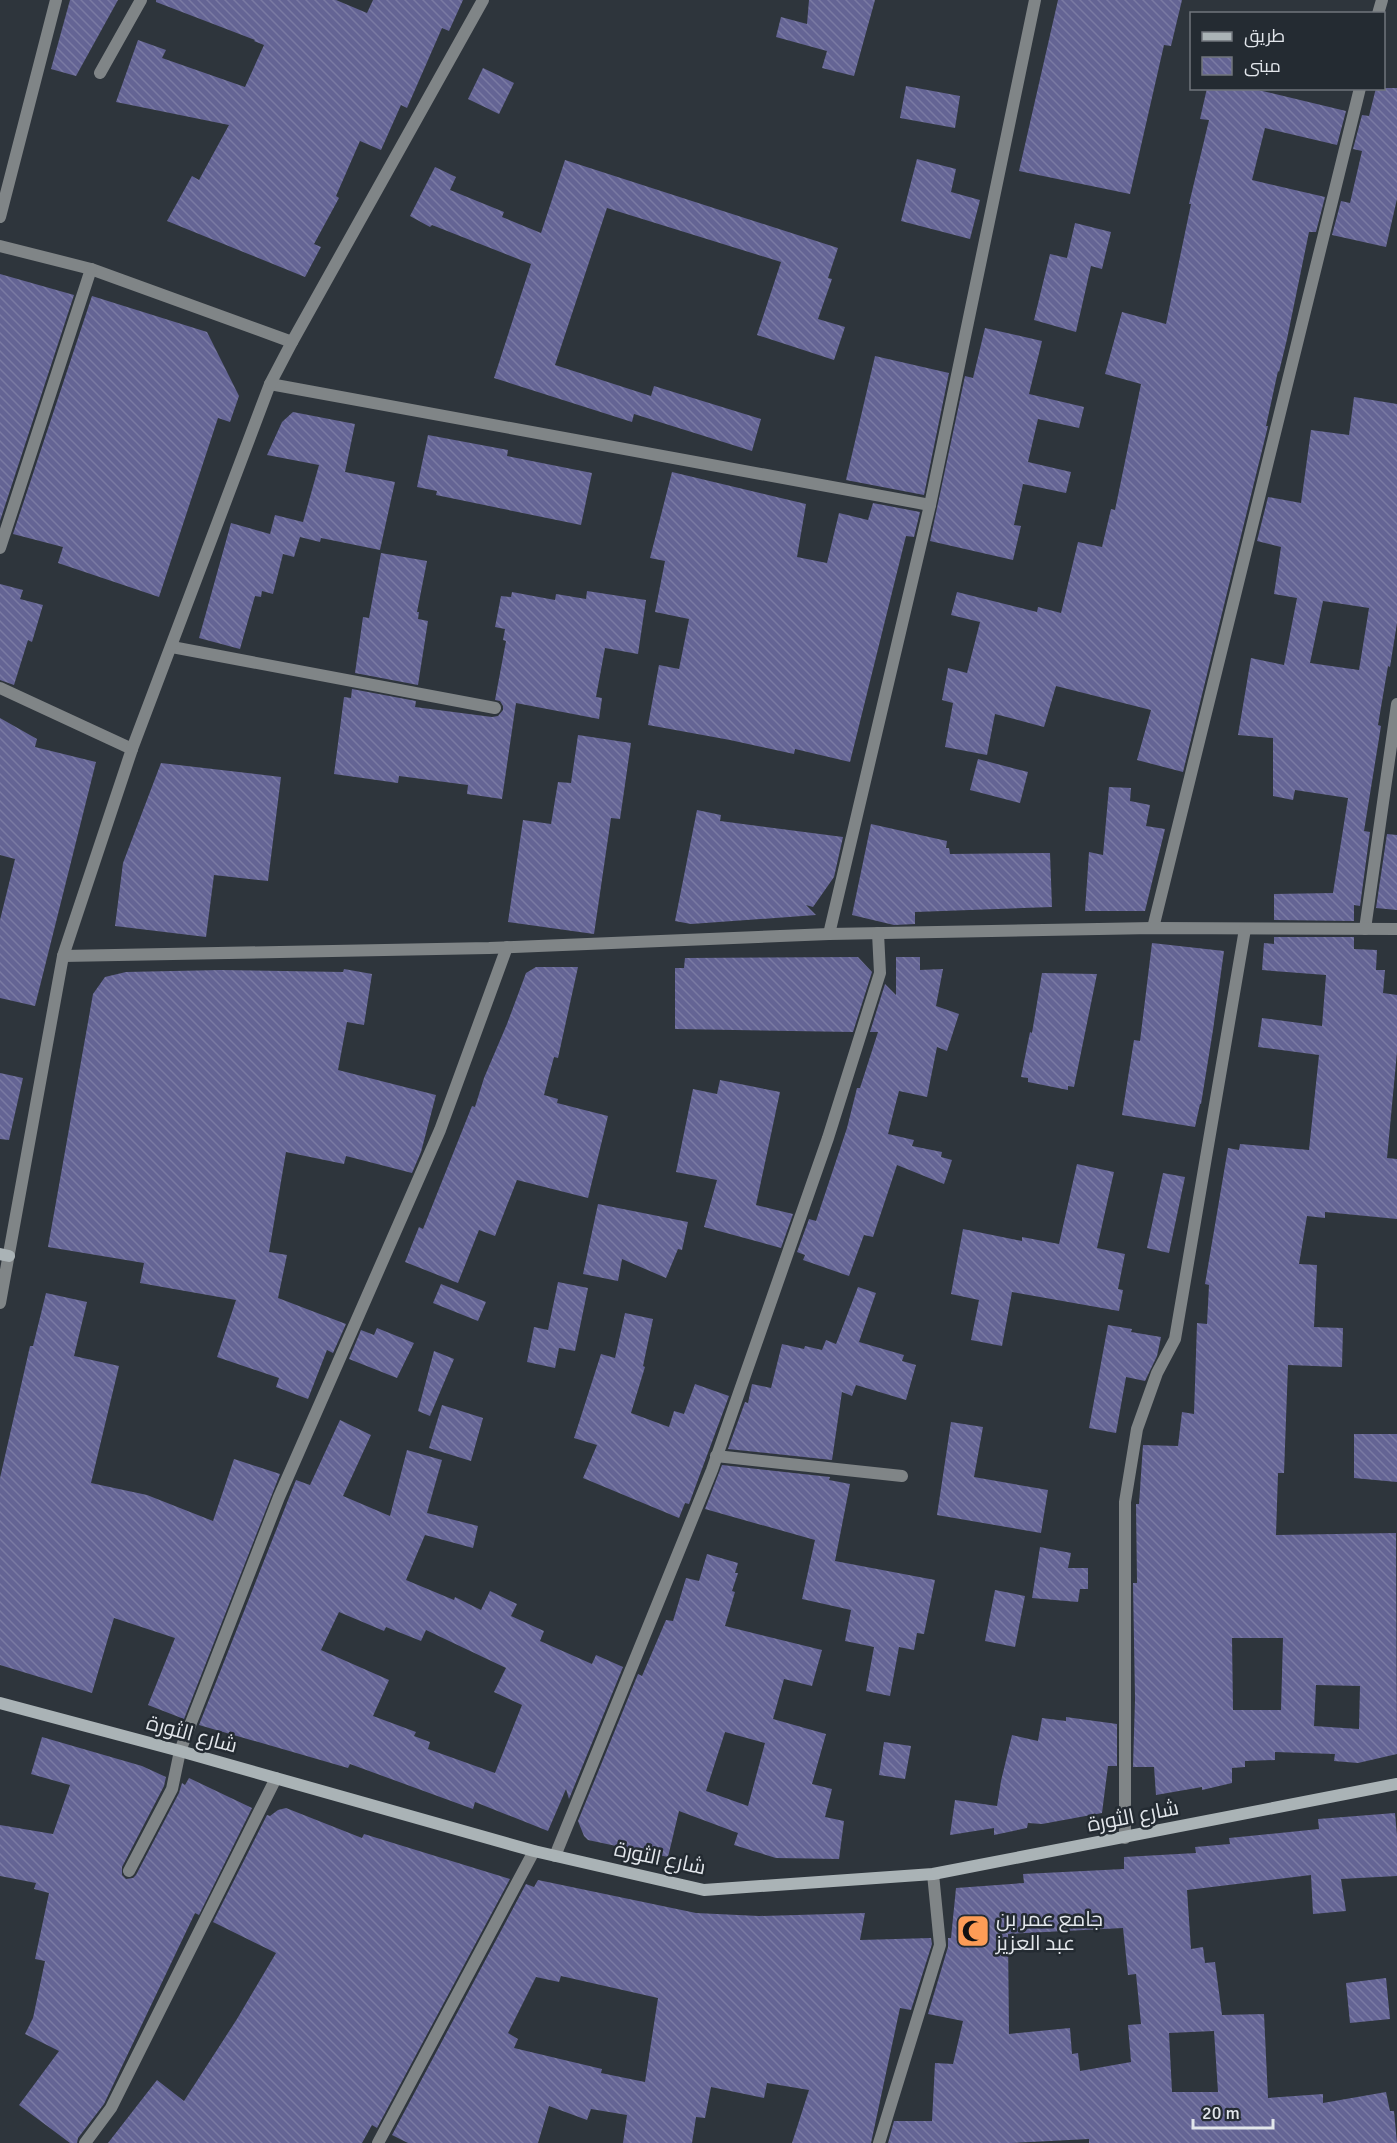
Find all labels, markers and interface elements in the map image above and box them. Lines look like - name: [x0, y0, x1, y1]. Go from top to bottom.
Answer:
- legend: [1190, 12, 1385, 90]
- text: طريق: [1244, 25, 1285, 48]
- text: مبنى: [1244, 55, 1281, 77]
- street label: شارع الثورة: [144, 1709, 240, 1760]
- street label: شارع الثورة: [1085, 1794, 1181, 1839]
- street label: شارع الثورة: [612, 1836, 708, 1881]
- place label: جامع عمر بن عبد العزيز: [995, 1906, 1103, 1956]
- mosque icon: جامع عمر بن عبد العزيز: [955, 1913, 991, 1949]
- scale bar: [1193, 2092, 1272, 2130]
- text: 20 m: [1202, 2102, 1240, 2124]

